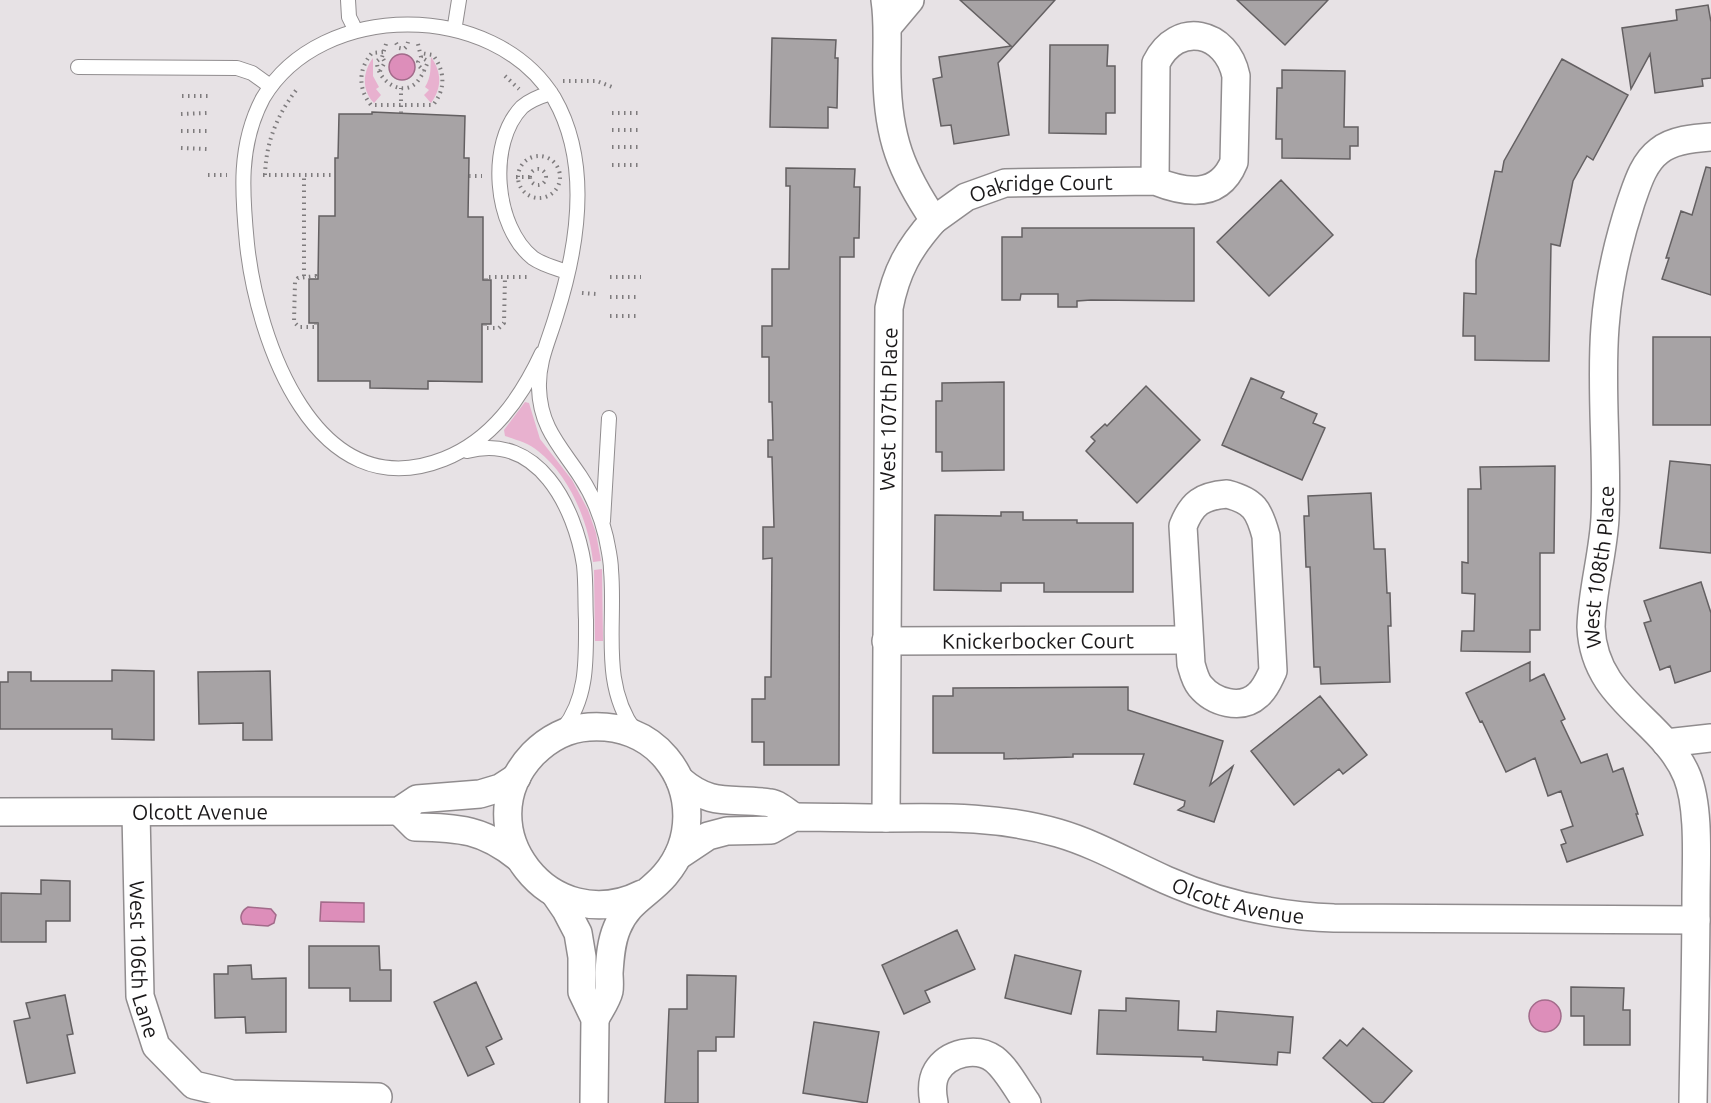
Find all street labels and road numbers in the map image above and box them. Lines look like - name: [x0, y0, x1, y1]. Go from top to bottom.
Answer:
- street label: Oakridge Court: [966, 170, 1113, 207]
- street label: West 107th Place: [875, 327, 901, 491]
- street label: West 108th Place: [1579, 485, 1618, 650]
- street label: Knickerbocker Court: [942, 628, 1134, 653]
- street label: Olcott Avenue: [132, 799, 268, 824]
- street label: Olcott Avenue: [1169, 872, 1306, 928]
- street label: West 106th Lane: [125, 880, 165, 1041]

